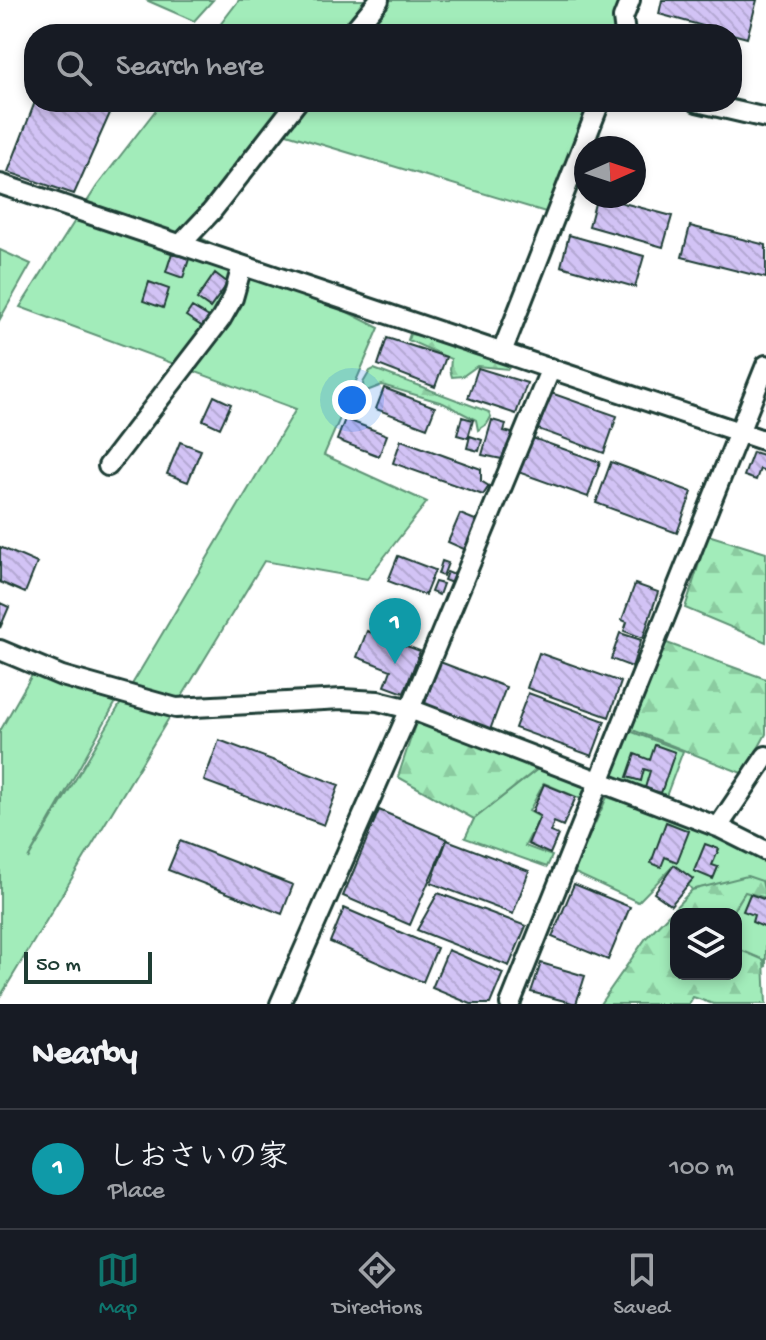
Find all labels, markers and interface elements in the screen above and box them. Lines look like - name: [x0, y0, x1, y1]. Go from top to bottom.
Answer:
- search box: [24, 24, 742, 112]
- icon: search: [52, 46, 96, 90]
- text: Search here: [116, 51, 264, 86]
- north arrow: [574, 136, 646, 208]
- your location: [332, 380, 372, 420]
- pin: 1: [369, 598, 421, 664]
- map controls: [670, 908, 742, 980]
- button: layers: [670, 908, 742, 980]
- scale bar: [24, 948, 152, 984]
- text: 50 m: [36, 953, 81, 979]
- text: Nearby: [32, 1036, 137, 1076]
- text: しおさいの家: [108, 1142, 288, 1177]
- text: 1: [53, 1154, 63, 1185]
- text: 100 m: [669, 1154, 734, 1185]
- text: Place: [108, 1177, 165, 1208]
- tab: Map: [96, 1248, 140, 1322]
- tab: Directions: [332, 1248, 422, 1322]
- tab: Saved: [614, 1248, 670, 1322]

